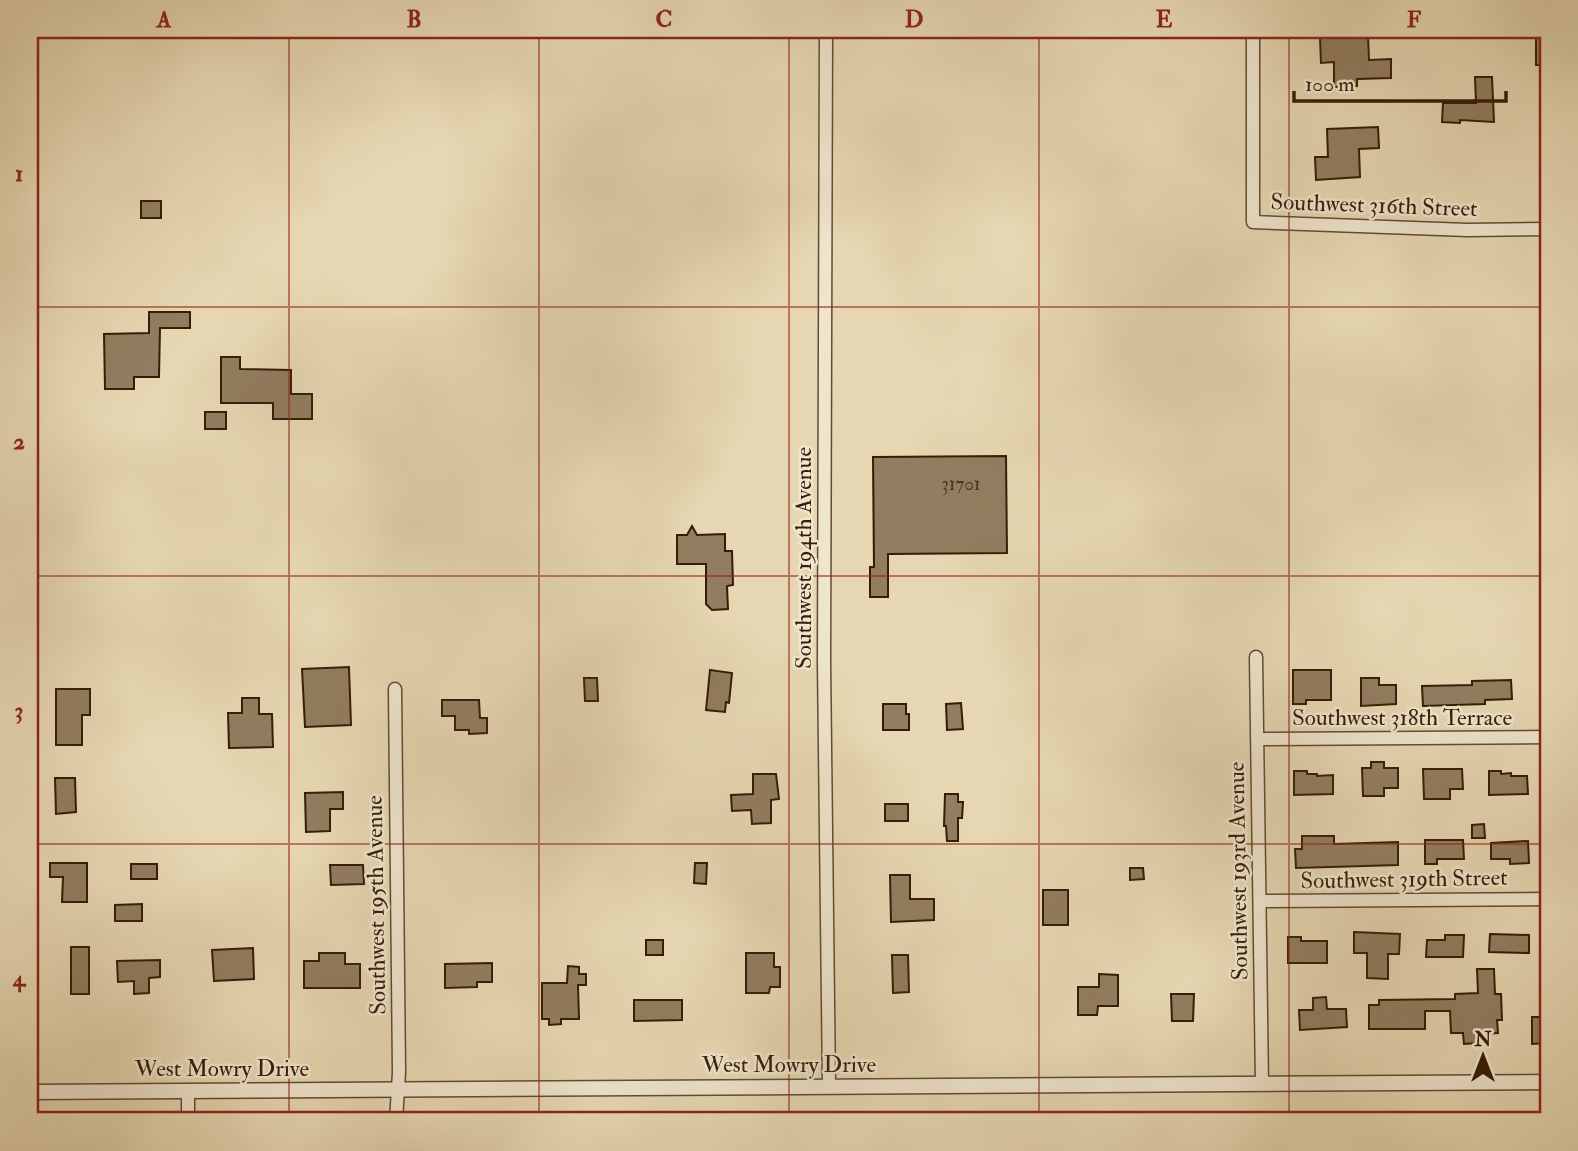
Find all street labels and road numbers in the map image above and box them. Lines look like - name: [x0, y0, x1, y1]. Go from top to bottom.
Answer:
- street label: Southwest 316th Street: [1270, 187, 1478, 223]
- street label: Southwest 194th Avenue: [789, 447, 818, 669]
- street label: Southwest 318th Terrace: [1292, 703, 1512, 732]
- street label: Southwest 193rd Avenue: [1222, 761, 1254, 981]
- street label: Southwest 195th Avenue: [360, 795, 392, 1015]
- street label: Southwest 319th Street: [1300, 863, 1508, 895]
- street label: West Mowry Drive: [701, 1050, 877, 1079]
- street label: West Mowry Drive: [134, 1054, 310, 1083]

